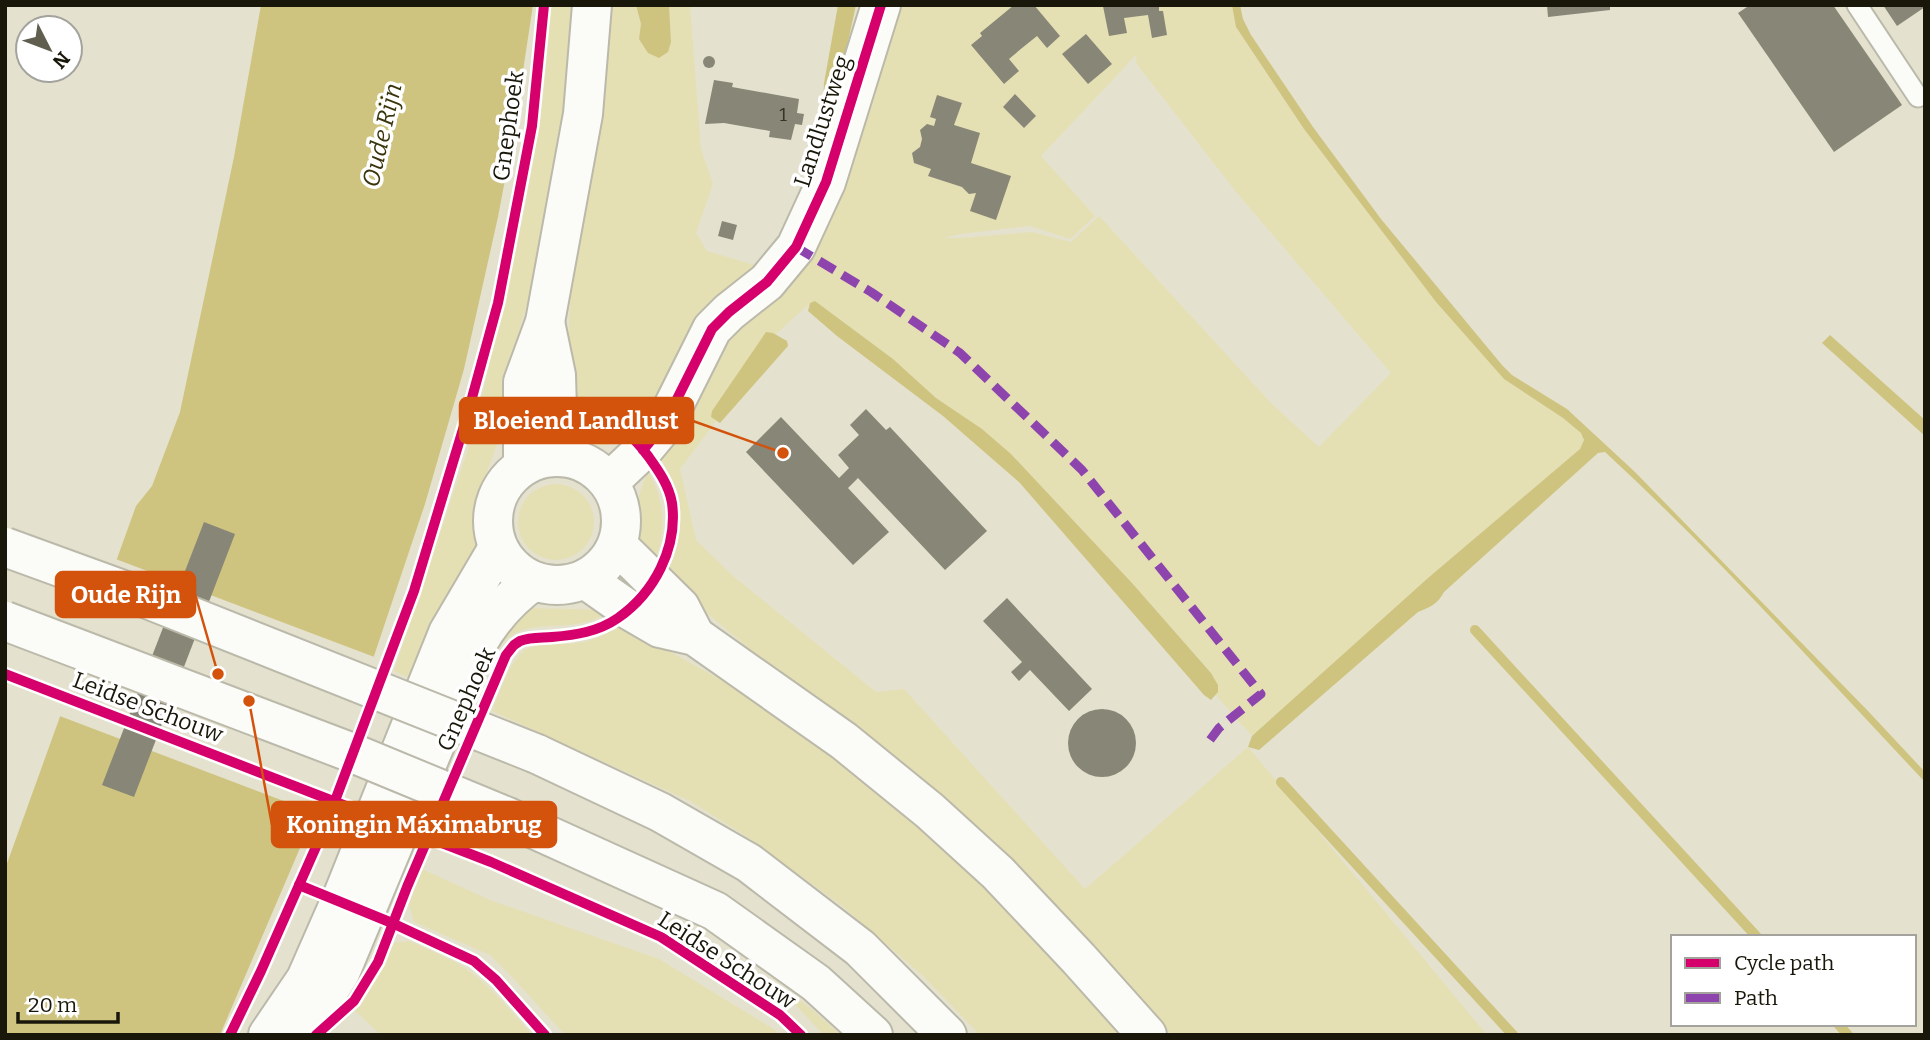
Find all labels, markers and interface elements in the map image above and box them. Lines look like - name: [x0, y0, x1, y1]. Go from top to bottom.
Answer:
- north arrow: [14, 14, 84, 84]
- text: N: [48, 47, 75, 73]
- street label: Landlustweg: [788, 52, 856, 190]
- street label: Gnephoek: [486, 69, 530, 183]
- water label: Oude Rijn: [357, 81, 407, 189]
- house number: 1: [779, 103, 787, 126]
- callout: Bloeiend Landlust: [460, 398, 693, 443]
- text: Bloeiend Landlust: [473, 407, 679, 435]
- callout: Oude Rijn: [56, 572, 195, 617]
- text: Oude Rijn: [71, 581, 182, 609]
- street label: Gnephoek: [431, 643, 501, 755]
- street label: Leidse Schouw: [69, 666, 228, 749]
- callout: Koningin Máximabrug: [272, 802, 556, 847]
- text: Koningin Máximabrug: [286, 811, 542, 839]
- street label: Leidse Schouw: [653, 905, 802, 1015]
- legend: [1671, 935, 1916, 1026]
- text: Cycle path: [1734, 950, 1834, 976]
- scale bar: [18, 981, 117, 1025]
- text: Path: [1734, 985, 1778, 1011]
- text: 20 m: [28, 992, 77, 1018]

